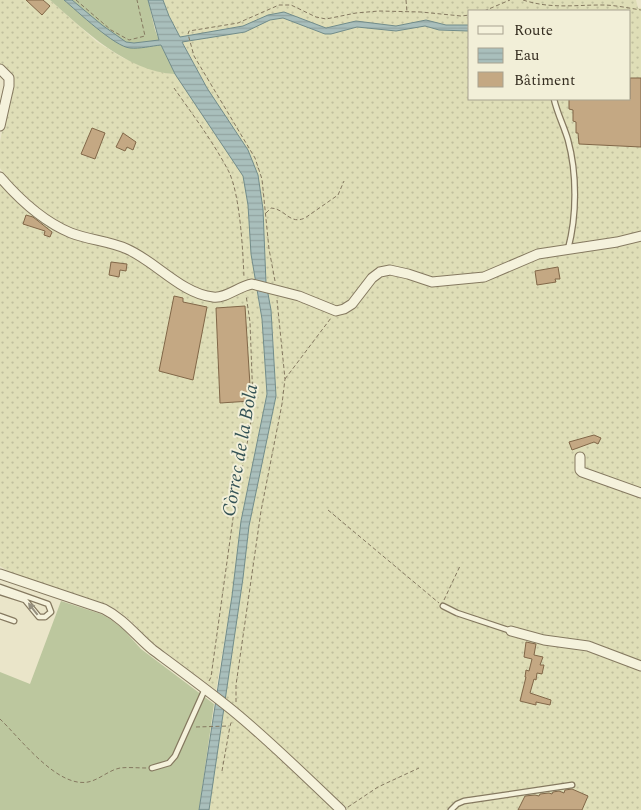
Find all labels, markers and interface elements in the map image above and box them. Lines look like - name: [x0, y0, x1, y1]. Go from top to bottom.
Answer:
- legend: [468, 10, 631, 100]
- text: Route: [514, 19, 553, 42]
- text: Eau: [514, 44, 540, 67]
- text: Bâtiment: [514, 69, 575, 92]
- water label: Còrrec de la Bola: [215, 381, 266, 519]
- one-way arrow: [27, 603, 38, 616]

